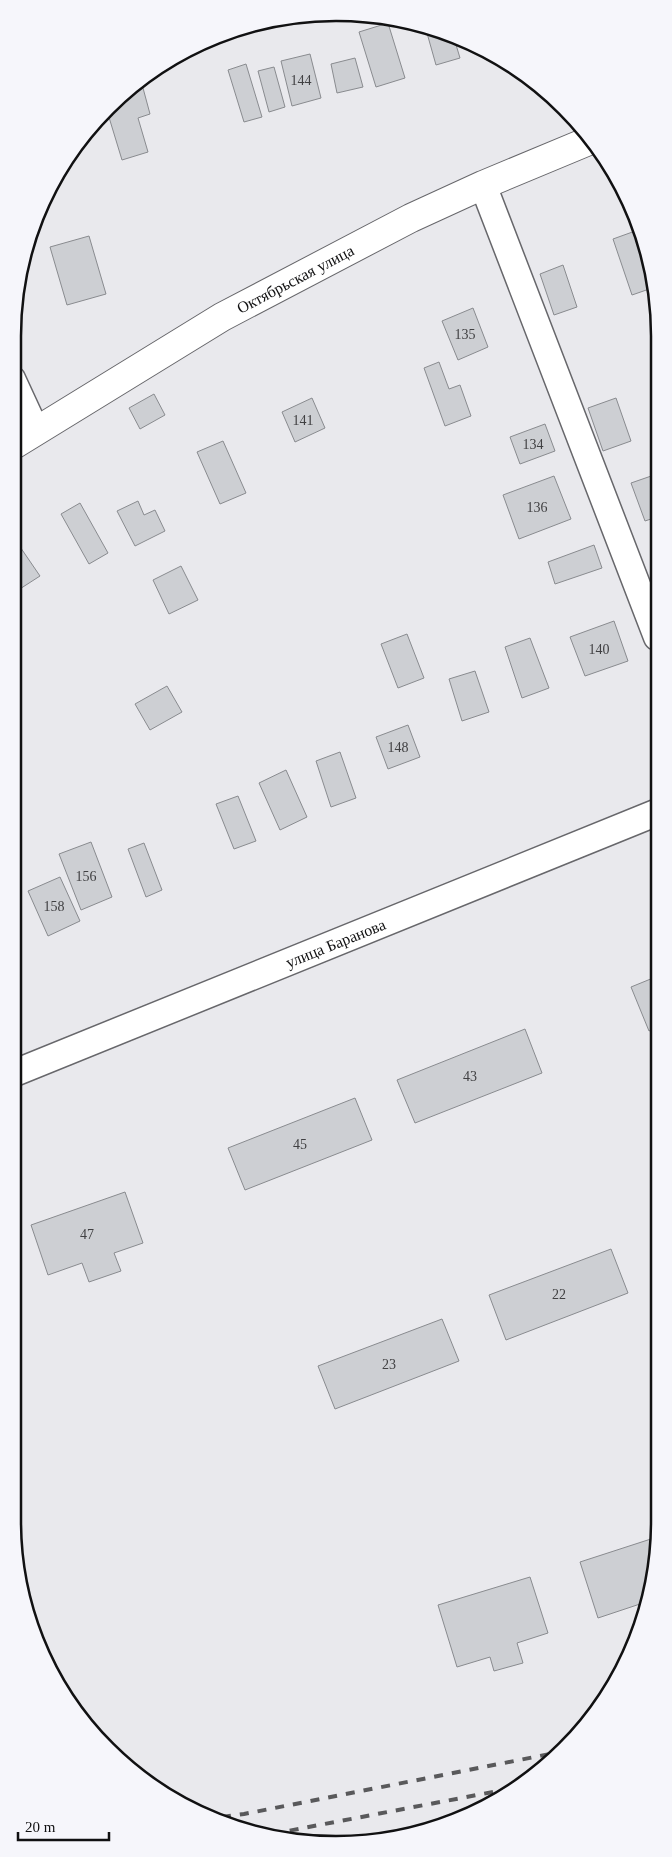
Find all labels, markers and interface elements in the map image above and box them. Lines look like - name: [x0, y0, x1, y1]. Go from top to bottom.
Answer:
- house number: 144: [291, 73, 312, 88]
- street label: Октябрьская улица: [234, 242, 357, 317]
- house number: 135: [455, 327, 476, 342]
- house number: 141: [293, 413, 314, 428]
- house number: 134: [523, 437, 544, 452]
- house number: 136: [527, 500, 548, 515]
- house number: 140: [589, 642, 610, 657]
- house number: 148: [388, 740, 409, 755]
- house number: 156: [76, 869, 97, 884]
- house number: 158: [44, 899, 65, 914]
- street label: улица Баранова: [283, 916, 388, 972]
- house number: 43: [463, 1069, 477, 1084]
- house number: 45: [293, 1137, 307, 1152]
- house number: 47: [80, 1227, 94, 1242]
- house number: 22: [552, 1287, 566, 1302]
- house number: 23: [382, 1357, 396, 1372]
- scale bar: [18, 1810, 109, 1842]
- text: 20 m: [25, 1819, 56, 1835]

